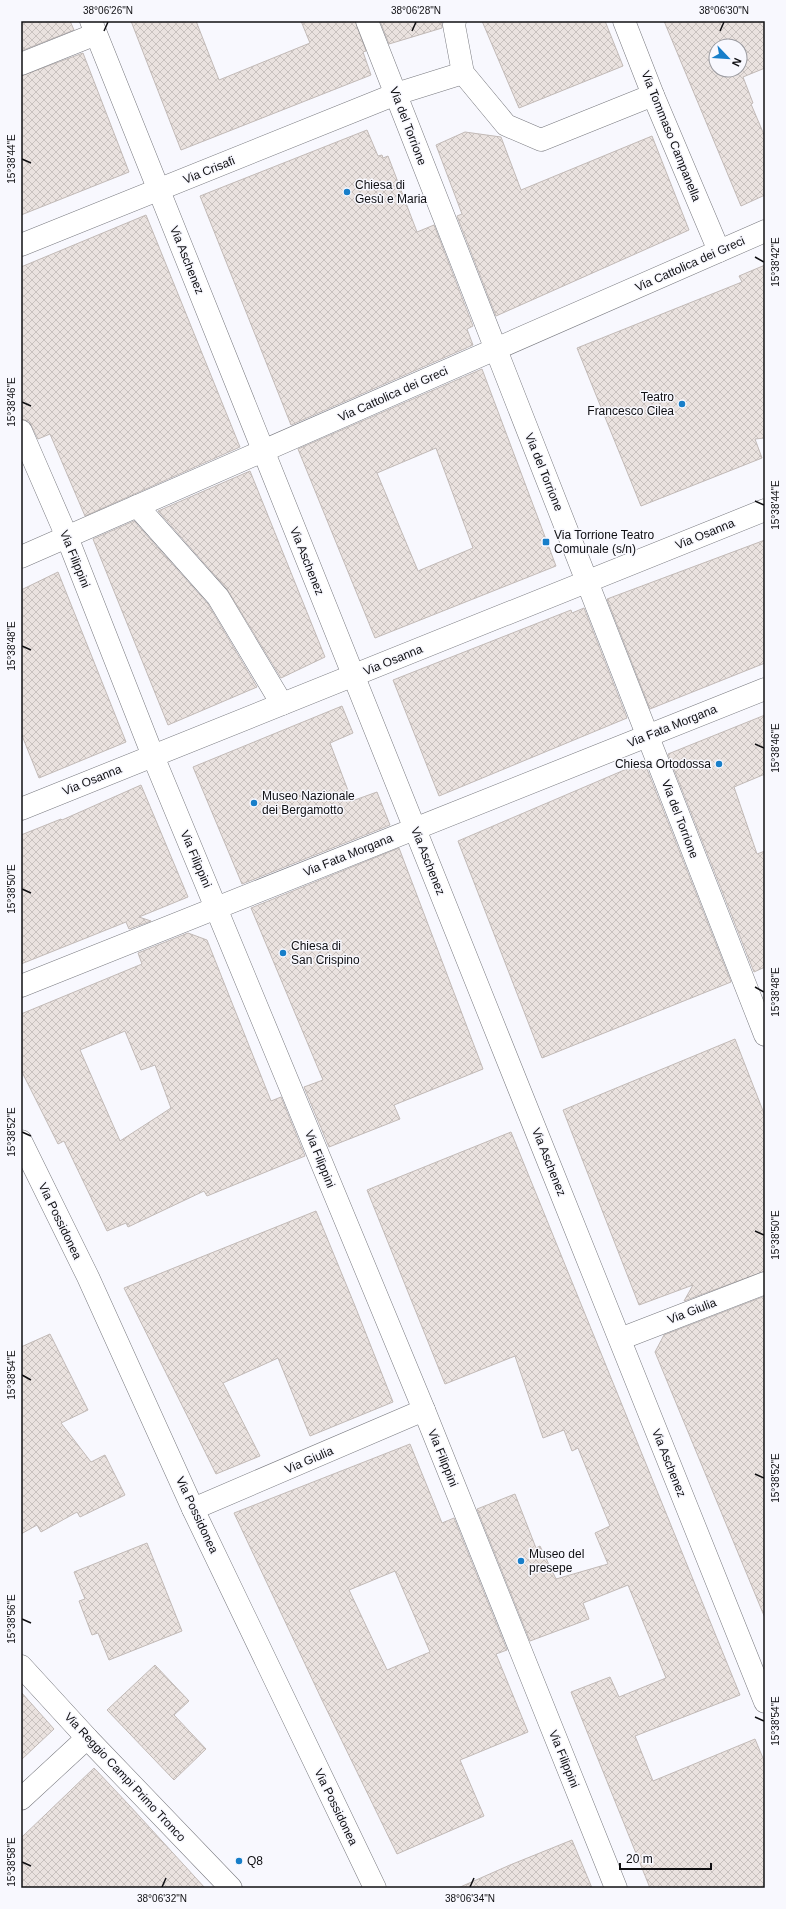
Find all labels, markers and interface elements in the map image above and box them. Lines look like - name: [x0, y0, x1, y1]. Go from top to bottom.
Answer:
- text: 38°06'26"N: [83, 5, 133, 16]
- text: 38°06'28"N: [391, 5, 441, 16]
- text: 38°06'30"N: [699, 5, 749, 16]
- north arrow: [708, 38, 748, 78]
- text: N: [730, 56, 744, 68]
- street label: Via Tommaso Campanella: [638, 69, 704, 204]
- street label: Via del Torrione: [387, 85, 430, 168]
- text: 15°38'44"E: [6, 134, 17, 184]
- street label: Via Crisafi: [181, 153, 237, 187]
- place label: Chiesa di Gesù e Maria: [355, 178, 427, 206]
- marker: Chiesa di Gesù e Maria: [342, 187, 352, 197]
- street label: Via Aschenez: [167, 224, 207, 296]
- street label: Via Cattolica dei Greci: [633, 234, 747, 294]
- text: 15°38'42"E: [770, 237, 781, 287]
- street label: Via Cattolica dei Greci: [336, 364, 450, 424]
- text: 15°38'46"E: [6, 377, 17, 427]
- place label: Teatro Francesco Cilea: [587, 390, 674, 418]
- marker: Teatro Francesco Cilea: [677, 399, 687, 409]
- street label: Via del Torrione: [522, 431, 566, 513]
- text: 15°38'44"E: [770, 480, 781, 530]
- street label: Via Osanna: [673, 516, 737, 552]
- street label: Via Aschenez: [287, 525, 327, 597]
- street label: Via Filippini: [57, 528, 93, 590]
- place label: Via Torrione Teatro Comunale (s/n): [554, 528, 654, 556]
- marker: Via Torrione Teatro Comunale (s/n): [541, 537, 551, 547]
- text: 15°38'48"E: [6, 621, 17, 671]
- street label: Via Osanna: [361, 642, 425, 678]
- street label: Via Fata Morgana: [625, 702, 719, 750]
- text: 15°38'46"E: [770, 723, 781, 773]
- place label: Chiesa Ortodossa: [615, 757, 711, 771]
- marker: Chiesa Ortodossa: [714, 759, 724, 769]
- street label: Via Osanna: [60, 762, 124, 798]
- street label: Via del Torrione: [659, 778, 702, 861]
- place label: Museo Nazionale dei Bergamotto: [262, 789, 355, 817]
- marker: Museo Nazionale dei Bergamotto: [249, 798, 259, 808]
- street label: Via Aschenez: [408, 825, 448, 897]
- street label: Via Filippini: [178, 828, 214, 890]
- street label: Via Fata Morgana: [301, 831, 395, 879]
- text: 15°38'50"E: [6, 864, 17, 914]
- place label: Chiesa di San Crispino: [291, 939, 360, 967]
- marker: Chiesa di San Crispino: [278, 948, 288, 958]
- text: 15°38'48"E: [770, 967, 781, 1017]
- text: 15°38'52"E: [6, 1107, 17, 1157]
- street label: Via Aschenez: [529, 1126, 569, 1198]
- street label: Via Filippini: [302, 1128, 338, 1190]
- street label: Via Possidonea: [35, 1181, 85, 1262]
- text: 15°38'50"E: [770, 1210, 781, 1260]
- street label: Via Giulia: [666, 1295, 719, 1327]
- text: 15°38'54"E: [6, 1350, 17, 1400]
- street label: Via Filippini: [425, 1427, 461, 1489]
- street label: Via Aschenez: [649, 1427, 689, 1499]
- street label: Via Giulia: [283, 1443, 336, 1476]
- text: 15°38'52"E: [770, 1453, 781, 1503]
- street label: Via Possidonea: [173, 1474, 221, 1556]
- place label: Museo del presepe: [529, 1547, 584, 1575]
- marker: Museo del presepe: [516, 1556, 526, 1566]
- text: 15°38'56"E: [6, 1594, 17, 1644]
- text: 15°38'54"E: [770, 1696, 781, 1746]
- street label: Via Reggio Campi Primo Tronco: [62, 1710, 189, 1845]
- street label: Via Filippini: [546, 1728, 582, 1790]
- street label: Via Possidonea: [311, 1767, 361, 1848]
- text: 15°38'58"E: [6, 1837, 17, 1887]
- scale bar: [620, 1845, 711, 1871]
- text: 20 m: [626, 1852, 653, 1866]
- place label: Q8: [247, 1854, 263, 1868]
- marker: Q8: [234, 1856, 244, 1866]
- text: 38°06'32"N: [137, 1893, 187, 1904]
- text: 38°06'34"N: [445, 1893, 495, 1904]

